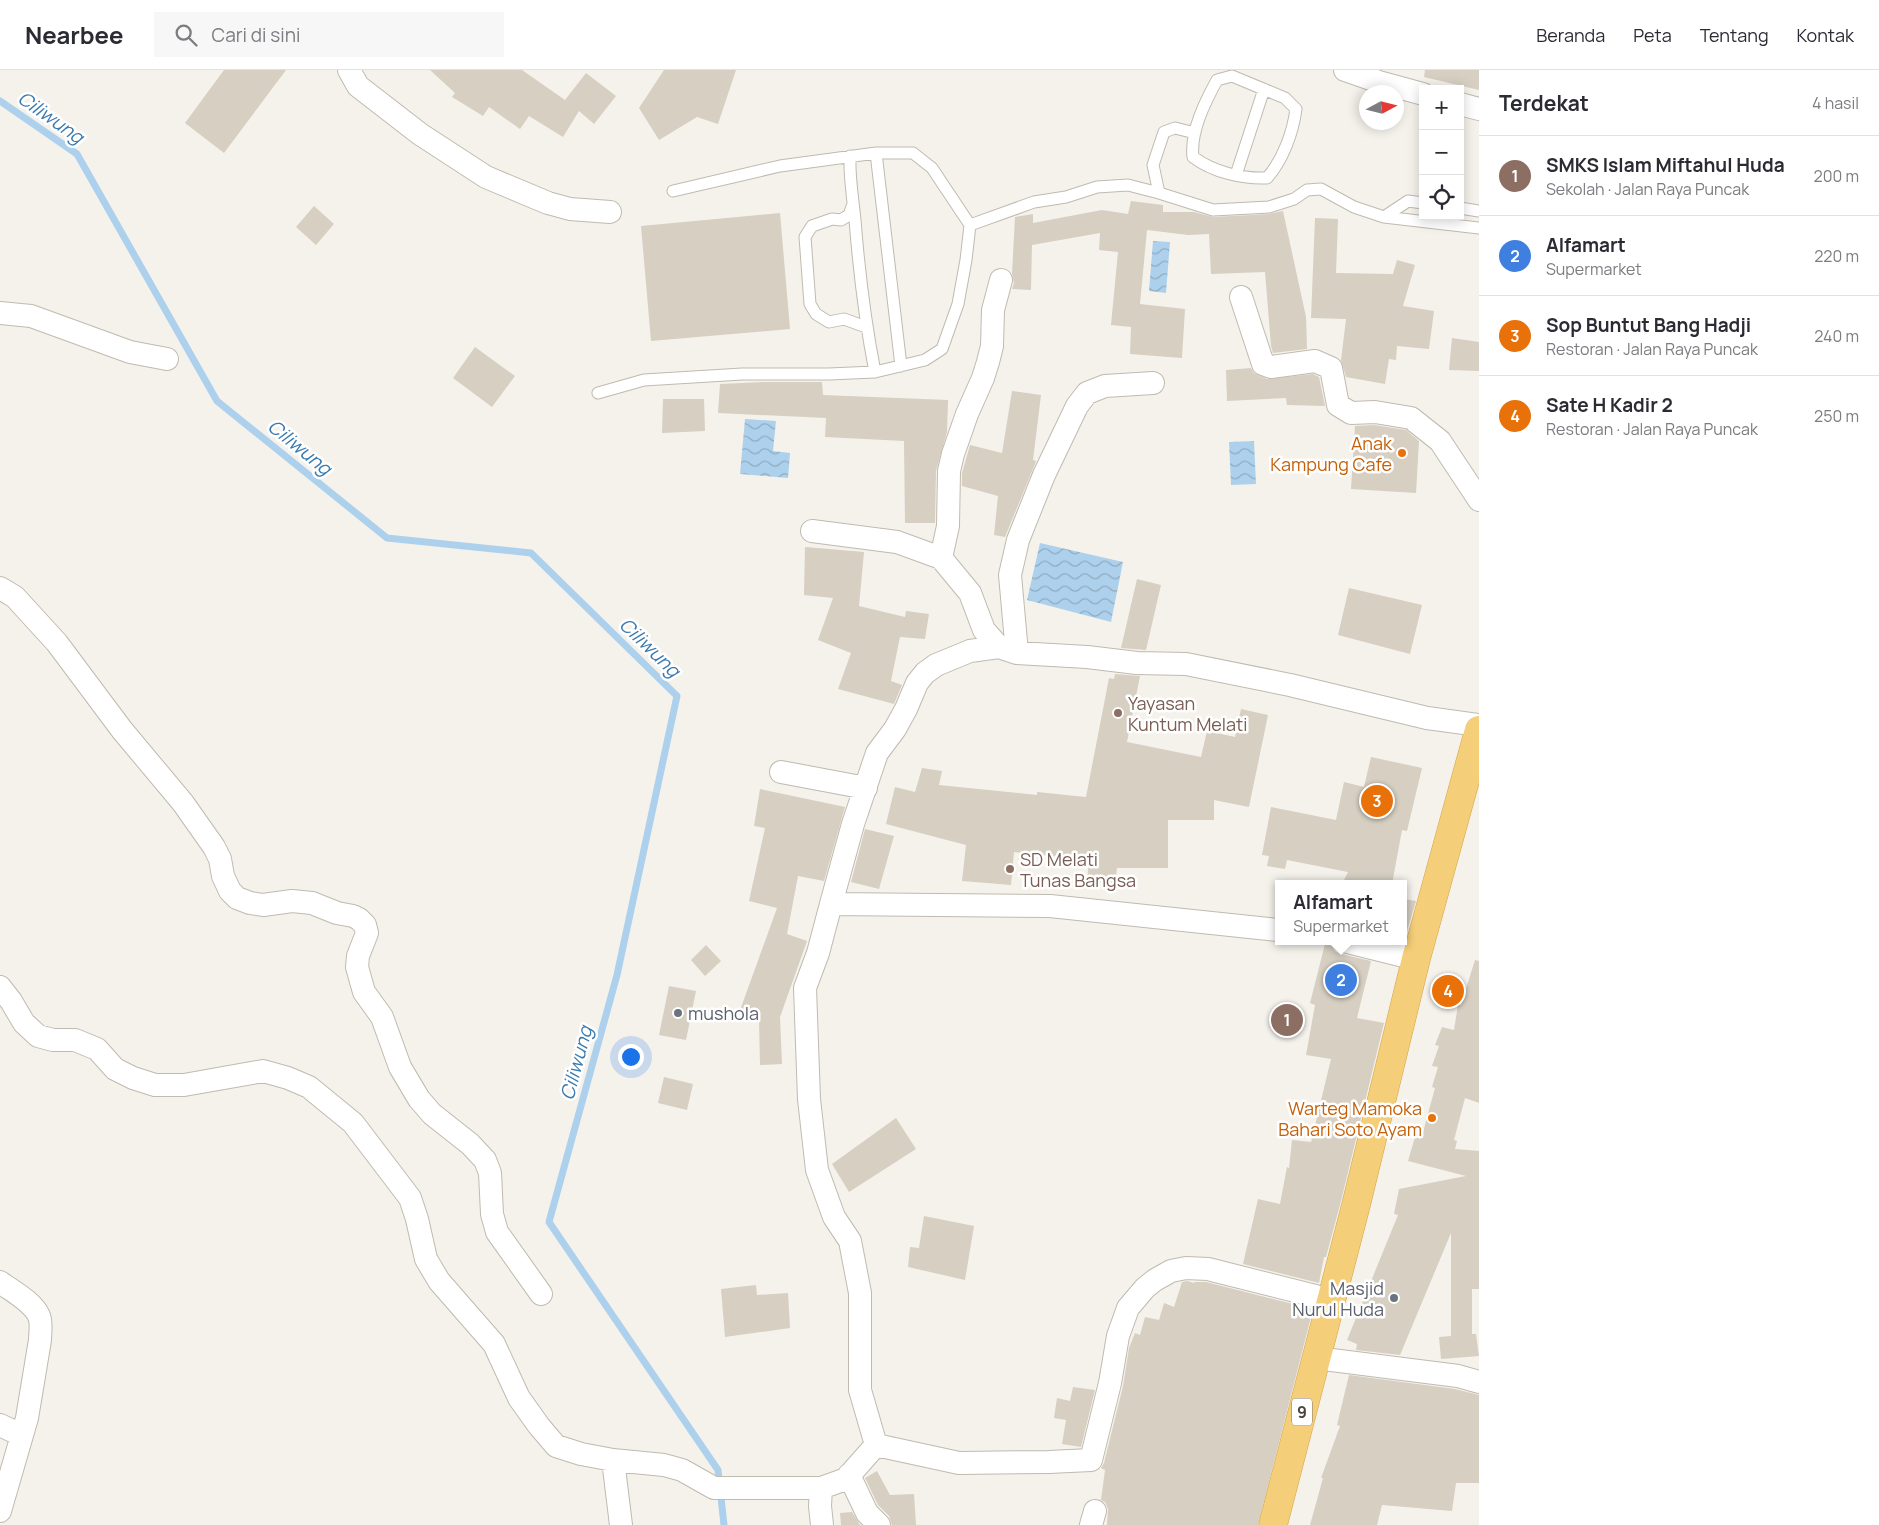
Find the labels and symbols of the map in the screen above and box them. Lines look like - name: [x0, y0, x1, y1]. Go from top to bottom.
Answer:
- water label: Ciliwung: [13, 85, 91, 150]
- north arrow: [1359, 85, 1404, 130]
- water label: Ciliwung: [263, 413, 339, 482]
- place label: Anak Kampung Cafe: [1270, 431, 1393, 476]
- marker: Anak Kampung Cafe: [1396, 447, 1408, 459]
- water label: Ciliwung: [614, 611, 687, 684]
- place label: Yayasan Kuntum Melati: [1128, 691, 1247, 736]
- marker: Yayasan Kuntum Melati: [1112, 707, 1124, 719]
- pin: 3: [1361, 782, 1393, 820]
- place label: SD Melati Tunas Bangsa: [1020, 847, 1136, 892]
- marker: SD Melati Tunas Bangsa: [1004, 863, 1016, 875]
- pin: 2: [1325, 961, 1357, 999]
- pin: 4: [1432, 972, 1464, 1010]
- place label: mushola: [688, 1001, 759, 1025]
- pin: 1: [1271, 1001, 1303, 1039]
- marker: mushola: [672, 1007, 684, 1019]
- water label: Ciliwung: [554, 1022, 599, 1103]
- your location: [618, 1044, 644, 1070]
- place label: Warteg Mamoka Bahari Soto Ayam: [1278, 1096, 1422, 1141]
- marker: Warteg Mamoka Bahari Soto Ayam: [1426, 1112, 1438, 1124]
- place label: Masjid Nurul Huda: [1292, 1276, 1384, 1321]
- marker: Masjid Nurul Huda: [1388, 1292, 1400, 1304]
- road number: 9: [1292, 1398, 1312, 1425]

